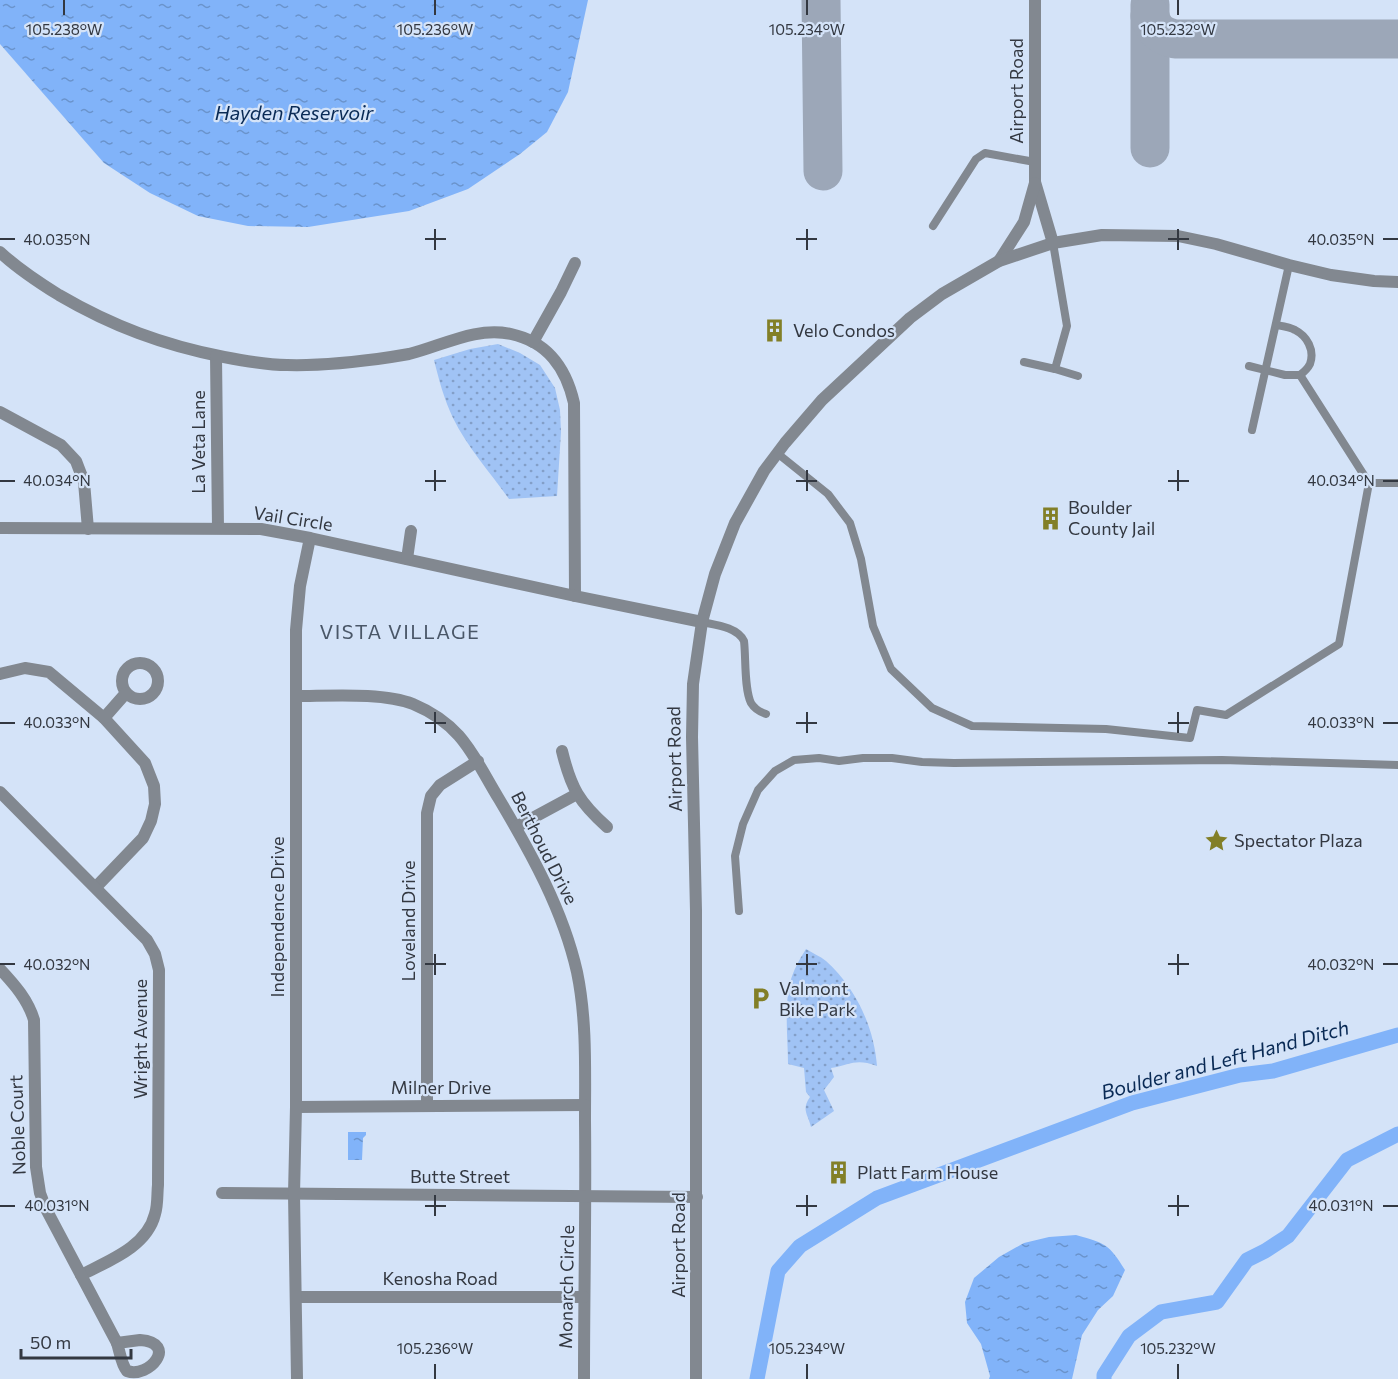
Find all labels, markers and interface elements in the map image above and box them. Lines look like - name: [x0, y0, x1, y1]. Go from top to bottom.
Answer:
- text: 105.238°W: [26, 20, 102, 38]
- text: 105.236°W: [397, 20, 473, 38]
- text: 105.234°W: [769, 20, 845, 38]
- text: 105.232°W: [1140, 20, 1216, 38]
- street label: Airport Road: [1005, 38, 1027, 144]
- water label: Hayden Reservoir: [215, 100, 374, 124]
- text: 40.035°N: [23, 230, 91, 248]
- text: 40.035°N: [1307, 230, 1375, 248]
- building icon: Velo Condos: [762, 318, 788, 344]
- place label: Velo Condos: [793, 319, 895, 341]
- street label: La Veta Lane: [187, 390, 209, 494]
- text: 40.034°N: [23, 471, 91, 489]
- text: 40.034°N: [1307, 471, 1375, 489]
- place label: Boulder County Jail: [1068, 496, 1155, 539]
- street label: Vail Circle: [252, 501, 335, 535]
- building icon: Boulder County Jail: [1037, 505, 1063, 531]
- district label: VISTA VILLAGE: [320, 619, 480, 643]
- street label: Airport Road: [662, 706, 686, 812]
- text: 40.033°N: [24, 713, 90, 731]
- text: 40.033°N: [1308, 713, 1374, 731]
- street label: Berthoud Drive: [507, 787, 583, 908]
- place icon: Spectator Plaza: [1203, 828, 1229, 854]
- place label: Spectator Plaza: [1234, 829, 1363, 851]
- street label: Independence Drive: [266, 836, 288, 998]
- street label: Loveland Drive: [397, 861, 419, 981]
- text: 40.032°N: [24, 955, 90, 973]
- text: 40.032°N: [1308, 955, 1374, 973]
- place label: Valmont Bike Park: [779, 977, 855, 1020]
- street label: Wright Avenue: [129, 979, 151, 1099]
- parking icon: Valmont Bike Park: [748, 986, 774, 1012]
- water label: Boulder and Left Hand Ditch: [1098, 1014, 1351, 1104]
- street label: Noble Court: [4, 1075, 30, 1175]
- street label: Milner Drive: [391, 1076, 491, 1098]
- building icon: Platt Farm House: [826, 1160, 852, 1186]
- place label: Platt Farm House: [857, 1161, 998, 1183]
- street label: Butte Street: [410, 1165, 510, 1187]
- street label: Airport Road: [667, 1192, 689, 1298]
- text: 40.031°N: [24, 1196, 90, 1214]
- text: 40.031°N: [1308, 1196, 1374, 1214]
- street label: Monarch Circle: [554, 1225, 578, 1349]
- street label: Kenosha Road: [382, 1267, 498, 1289]
- scale bar: [21, 1322, 130, 1360]
- text: 50 m: [30, 1331, 71, 1353]
- text: 105.236°W: [397, 1339, 473, 1357]
- text: 105.234°W: [769, 1339, 845, 1357]
- text: 105.232°W: [1140, 1339, 1216, 1357]

